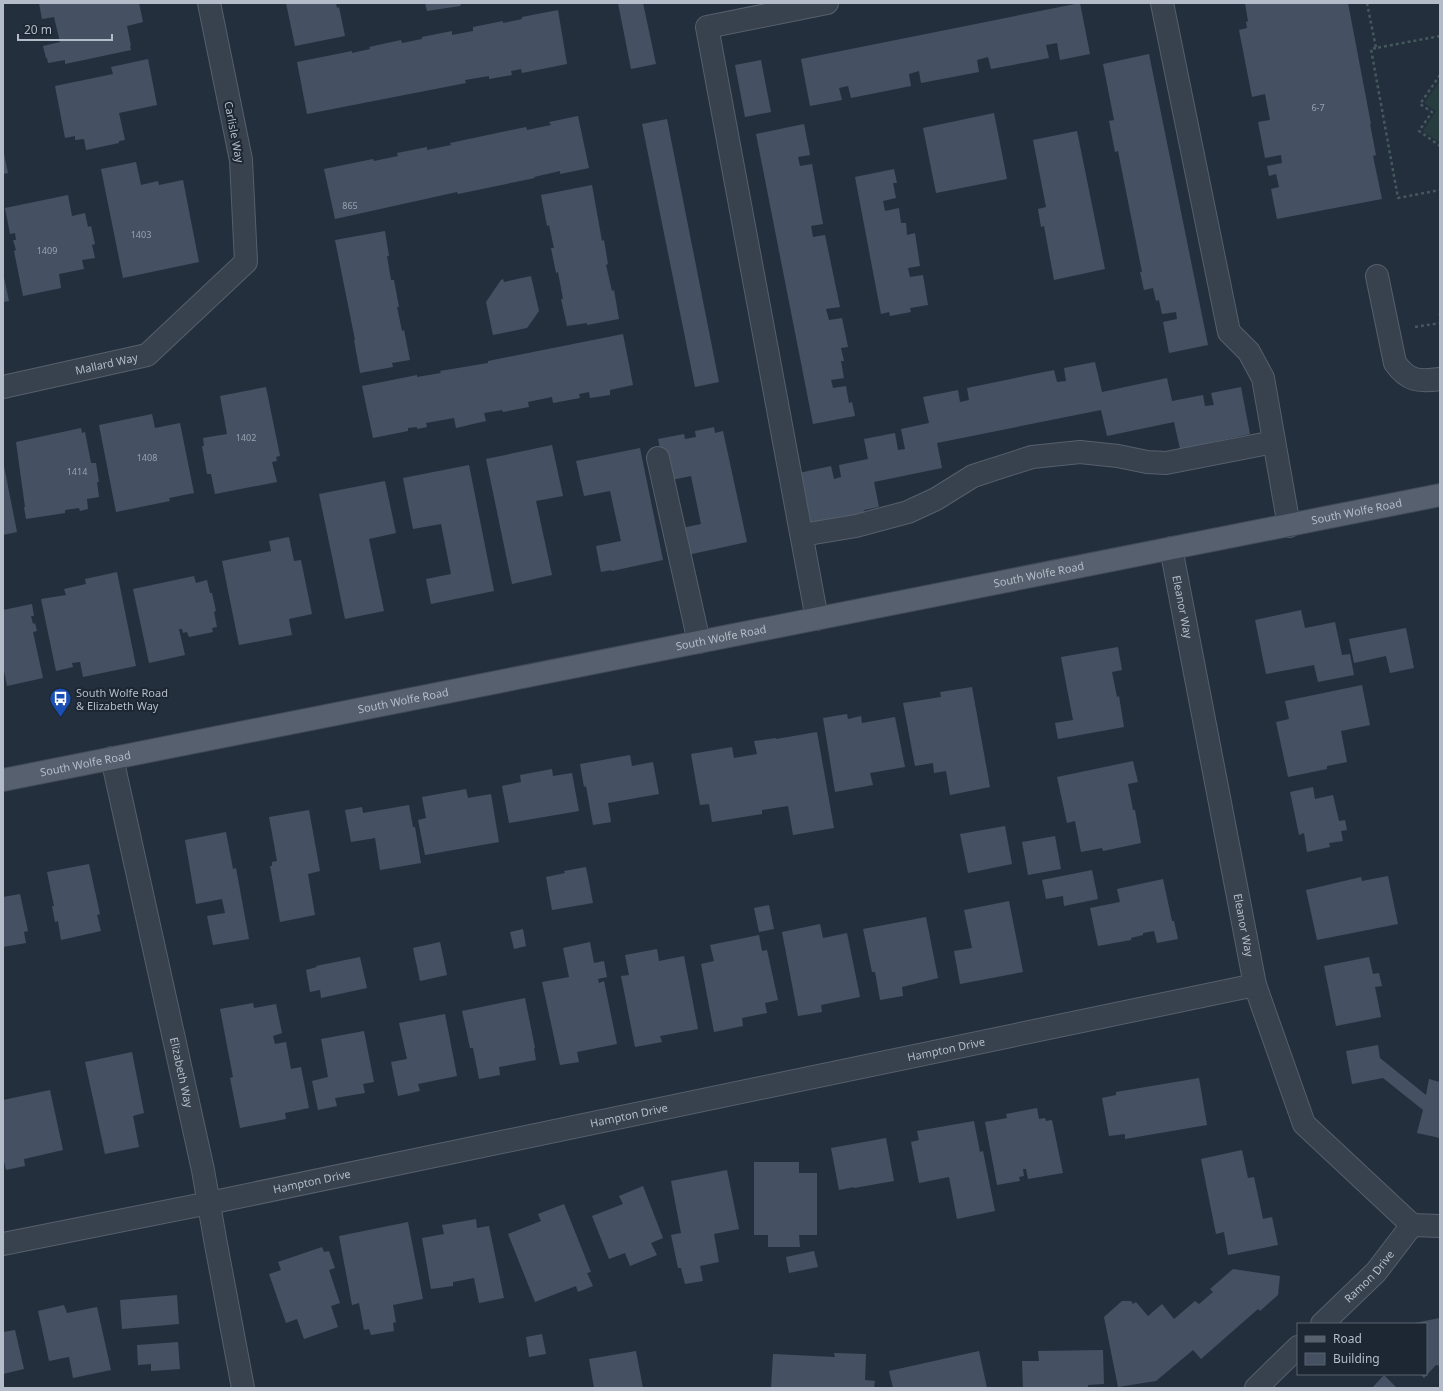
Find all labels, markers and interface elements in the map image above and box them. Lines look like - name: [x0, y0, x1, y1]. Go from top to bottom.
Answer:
- scale bar: [18, 16, 112, 42]
- text: 20 m: [24, 21, 52, 38]
- street label: Carlisle Way: [221, 100, 248, 164]
- house number: 6-7: [1311, 101, 1325, 114]
- house number: 865: [342, 199, 358, 212]
- house number: 1403: [131, 228, 151, 241]
- house number: 1409: [37, 244, 57, 257]
- street label: Mallard Way: [74, 349, 139, 378]
- house number: 1402: [236, 431, 256, 444]
- house number: 1408: [137, 451, 157, 464]
- house number: 1414: [67, 465, 87, 478]
- street label: South Wolfe Road: [1310, 495, 1403, 527]
- street label: South Wolfe Road: [992, 558, 1085, 590]
- street label: Eleanor Way: [1169, 574, 1196, 640]
- street label: South Wolfe Road: [674, 621, 768, 653]
- street label: South Wolfe Road: [357, 684, 450, 716]
- place label: South Wolfe Road & Elizabeth Way: [76, 685, 168, 713]
- bus stop icon: South Wolfe Road & Elizabeth Way: [47, 686, 73, 719]
- street label: South Wolfe Road: [39, 747, 132, 779]
- street label: Eleanor Way: [1231, 892, 1257, 958]
- street label: Hampton Drive: [906, 1033, 986, 1064]
- street label: Elizabeth Way: [167, 1036, 197, 1109]
- street label: Hampton Drive: [589, 1100, 669, 1130]
- street label: Hampton Drive: [271, 1166, 352, 1196]
- street label: Ramon Drive: [1341, 1247, 1397, 1306]
- legend: [1297, 1323, 1427, 1375]
- text: Road: [1333, 1330, 1362, 1347]
- text: Building: [1333, 1350, 1380, 1367]

